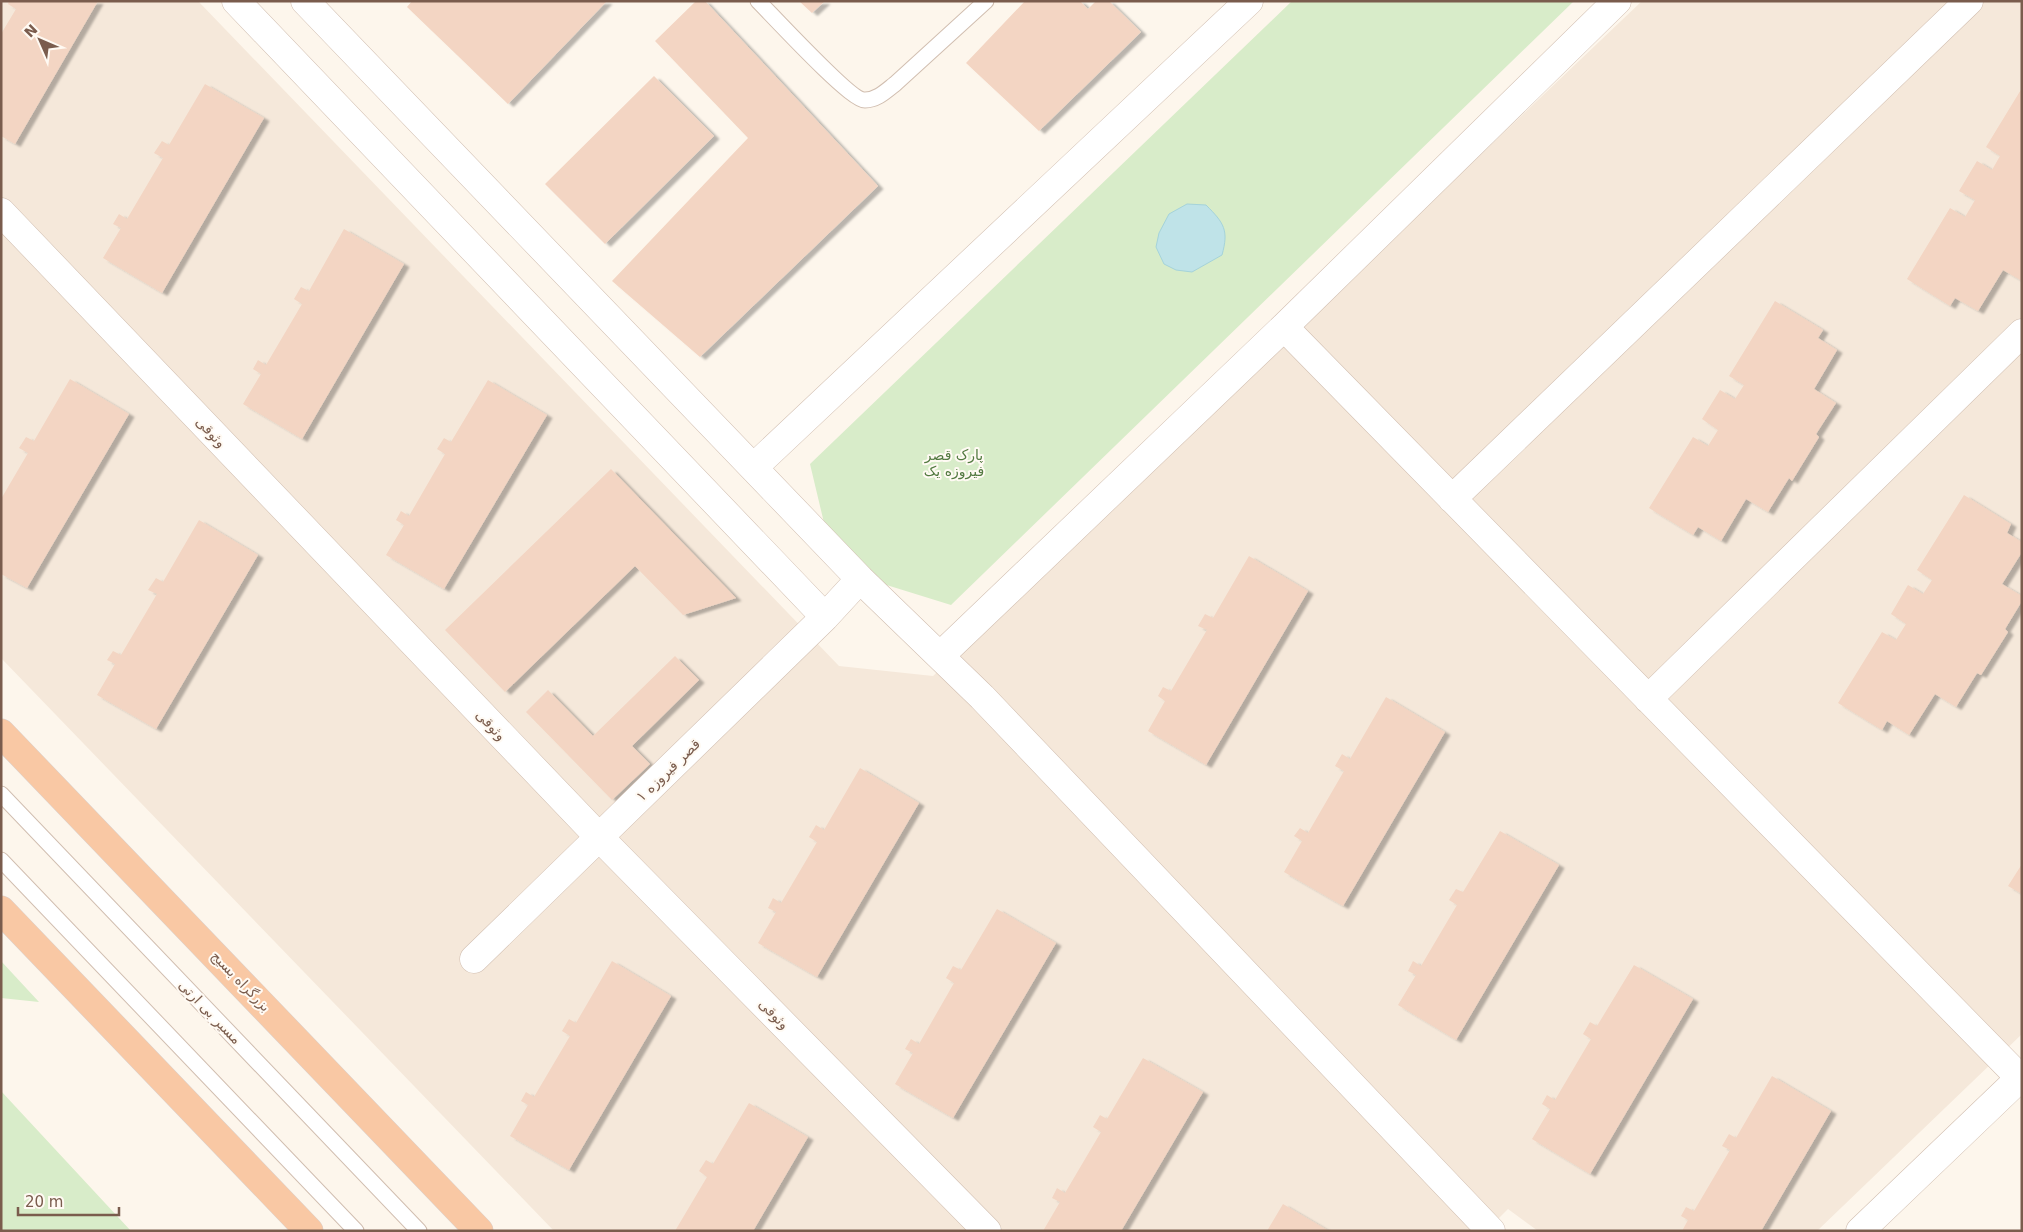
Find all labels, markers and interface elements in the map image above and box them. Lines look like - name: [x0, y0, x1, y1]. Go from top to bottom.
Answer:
- north arrow: [15, 15, 65, 65]
- text: N: [21, 21, 41, 41]
- street label: وثوقی: [192, 413, 229, 451]
- park label: پارک قصر فیروزه یک: [924, 447, 984, 480]
- street label: وثوقی: [472, 706, 509, 744]
- street label: قصر فیروزه ۱: [633, 736, 704, 805]
- street label: بزرگراه بسیج: [207, 947, 274, 1015]
- street label: مسیر بی ارتی: [175, 977, 244, 1048]
- street label: وثوقی: [755, 996, 792, 1033]
- scale bar: [18, 1184, 119, 1216]
- text: 20 m: [25, 1193, 63, 1211]

